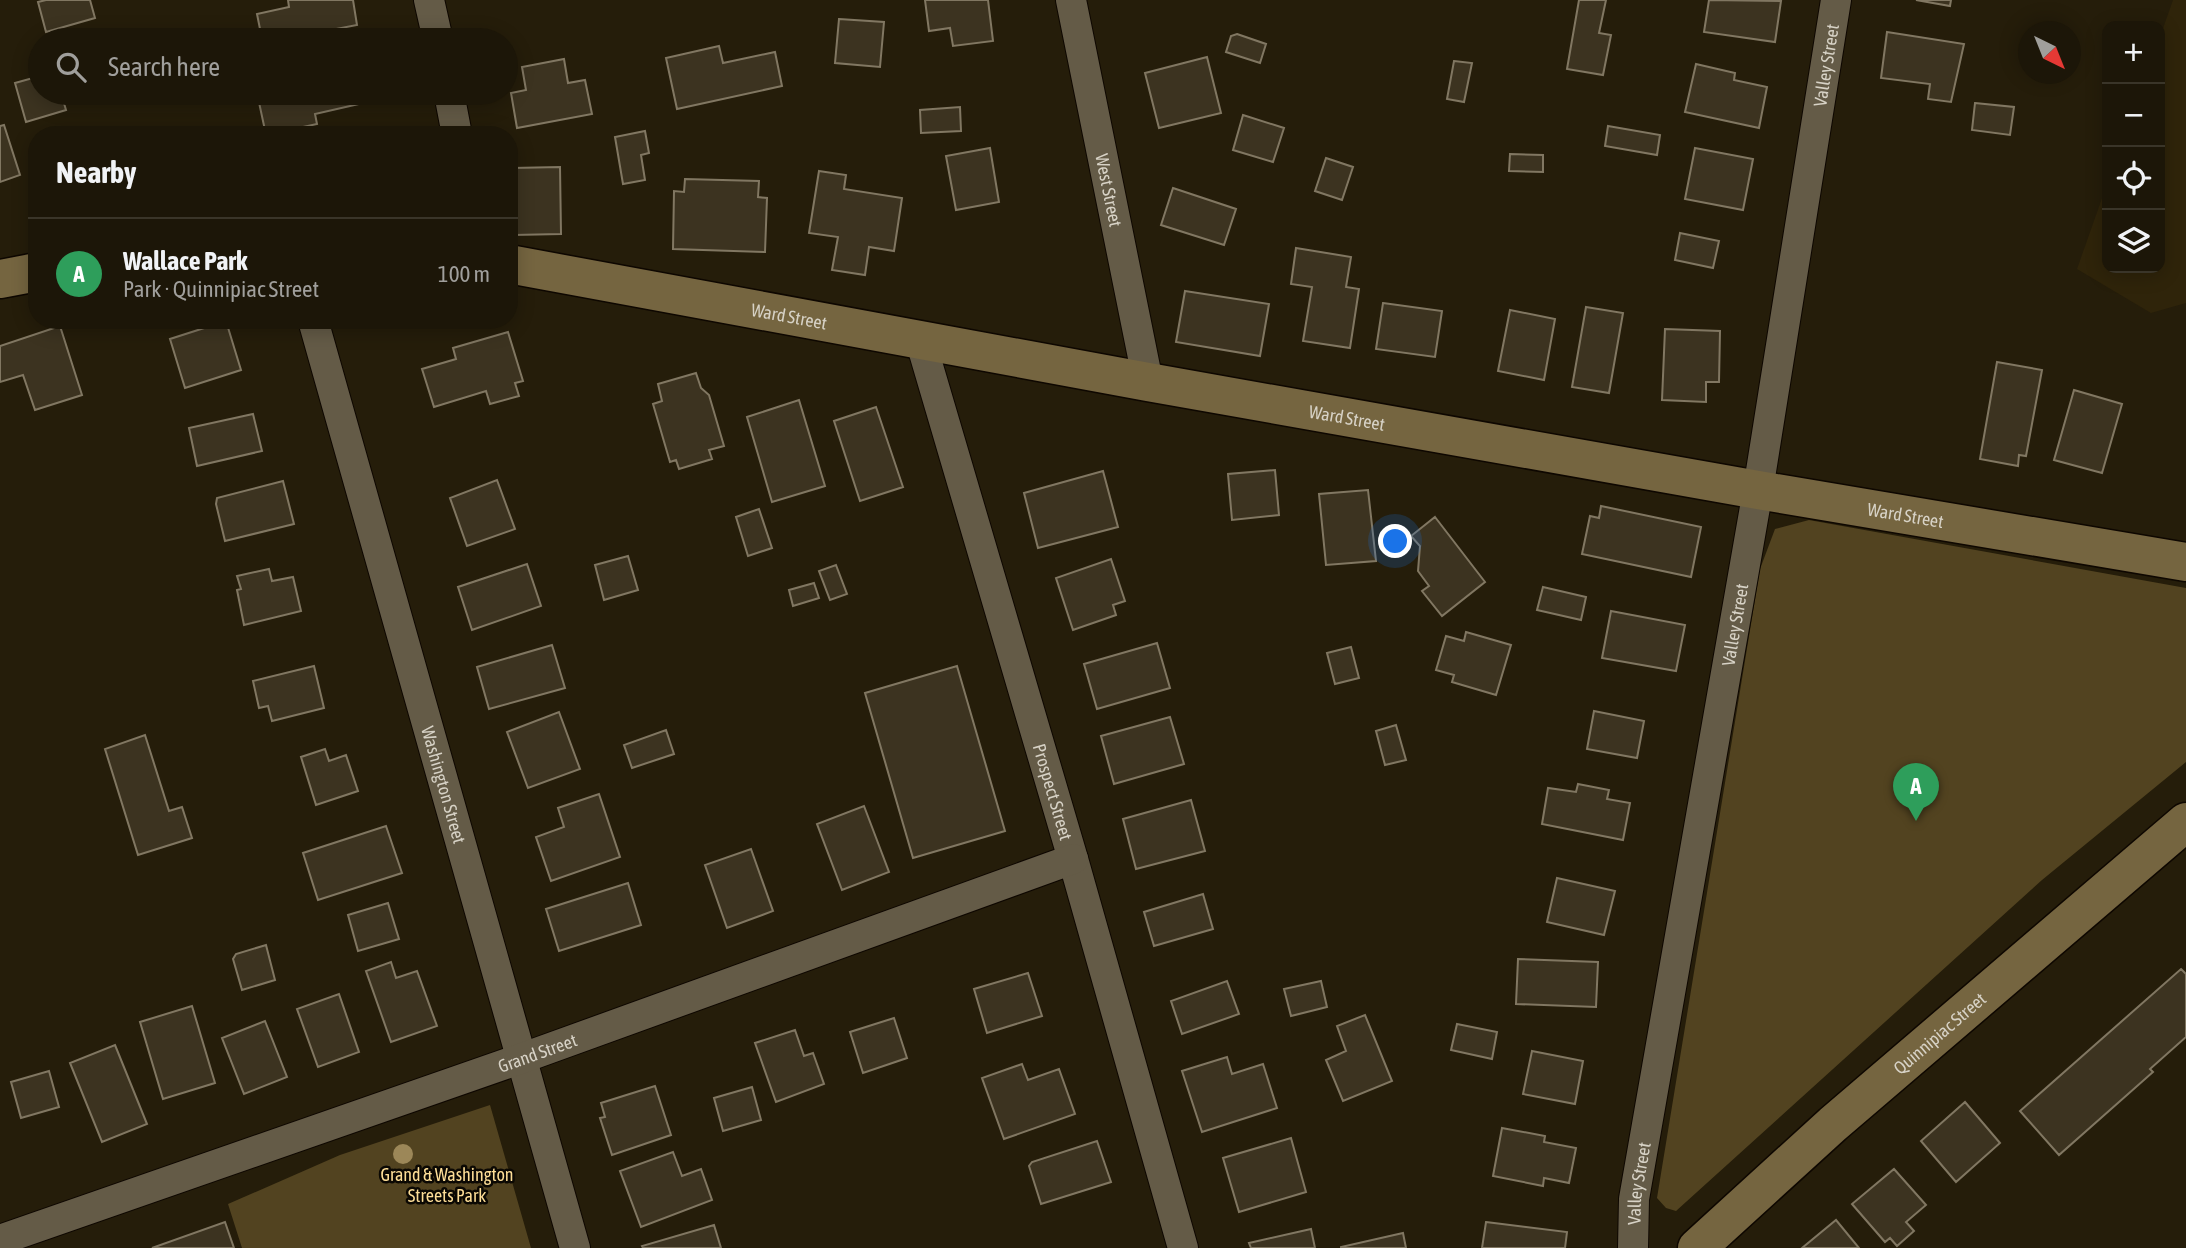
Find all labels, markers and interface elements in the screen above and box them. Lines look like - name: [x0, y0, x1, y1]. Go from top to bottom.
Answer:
- north arrow: [2018, 21, 2081, 84]
- map controls: [2102, 21, 2165, 273]
- button: +: [2102, 21, 2165, 84]
- street label: Valley Street: [1809, 22, 1843, 108]
- search box: [28, 28, 518, 105]
- icon: search: [52, 48, 90, 86]
- text: Search here: [108, 52, 220, 82]
- button: −: [2102, 84, 2165, 147]
- button: locate: [2102, 147, 2165, 210]
- street label: West Street: [1092, 152, 1127, 229]
- text: Nearby: [56, 155, 136, 189]
- button: layers: [2102, 210, 2165, 273]
- text: Wallace Park: [123, 246, 247, 276]
- text: A: [73, 261, 85, 287]
- text: 100 m: [438, 261, 490, 287]
- text: Park · Quinnipiac Street: [123, 276, 319, 302]
- street label: Ward Street: [750, 298, 829, 333]
- street label: Ward Street: [1307, 400, 1387, 434]
- street label: Ward Street: [1866, 498, 1945, 532]
- your location: [1378, 524, 1412, 558]
- street label: Valley Street: [1717, 582, 1752, 668]
- street label: Washington Street: [418, 724, 471, 846]
- street label: Prospect Street: [1029, 741, 1077, 842]
- pin: A: [1893, 763, 1939, 821]
- street label: Quinnipiac Street: [1889, 988, 1990, 1078]
- street label: Grand Street: [495, 1029, 580, 1076]
- street label: Valley Street: [1623, 1140, 1654, 1225]
- park label: Grand & Washington Streets Park: [380, 1164, 514, 1206]

